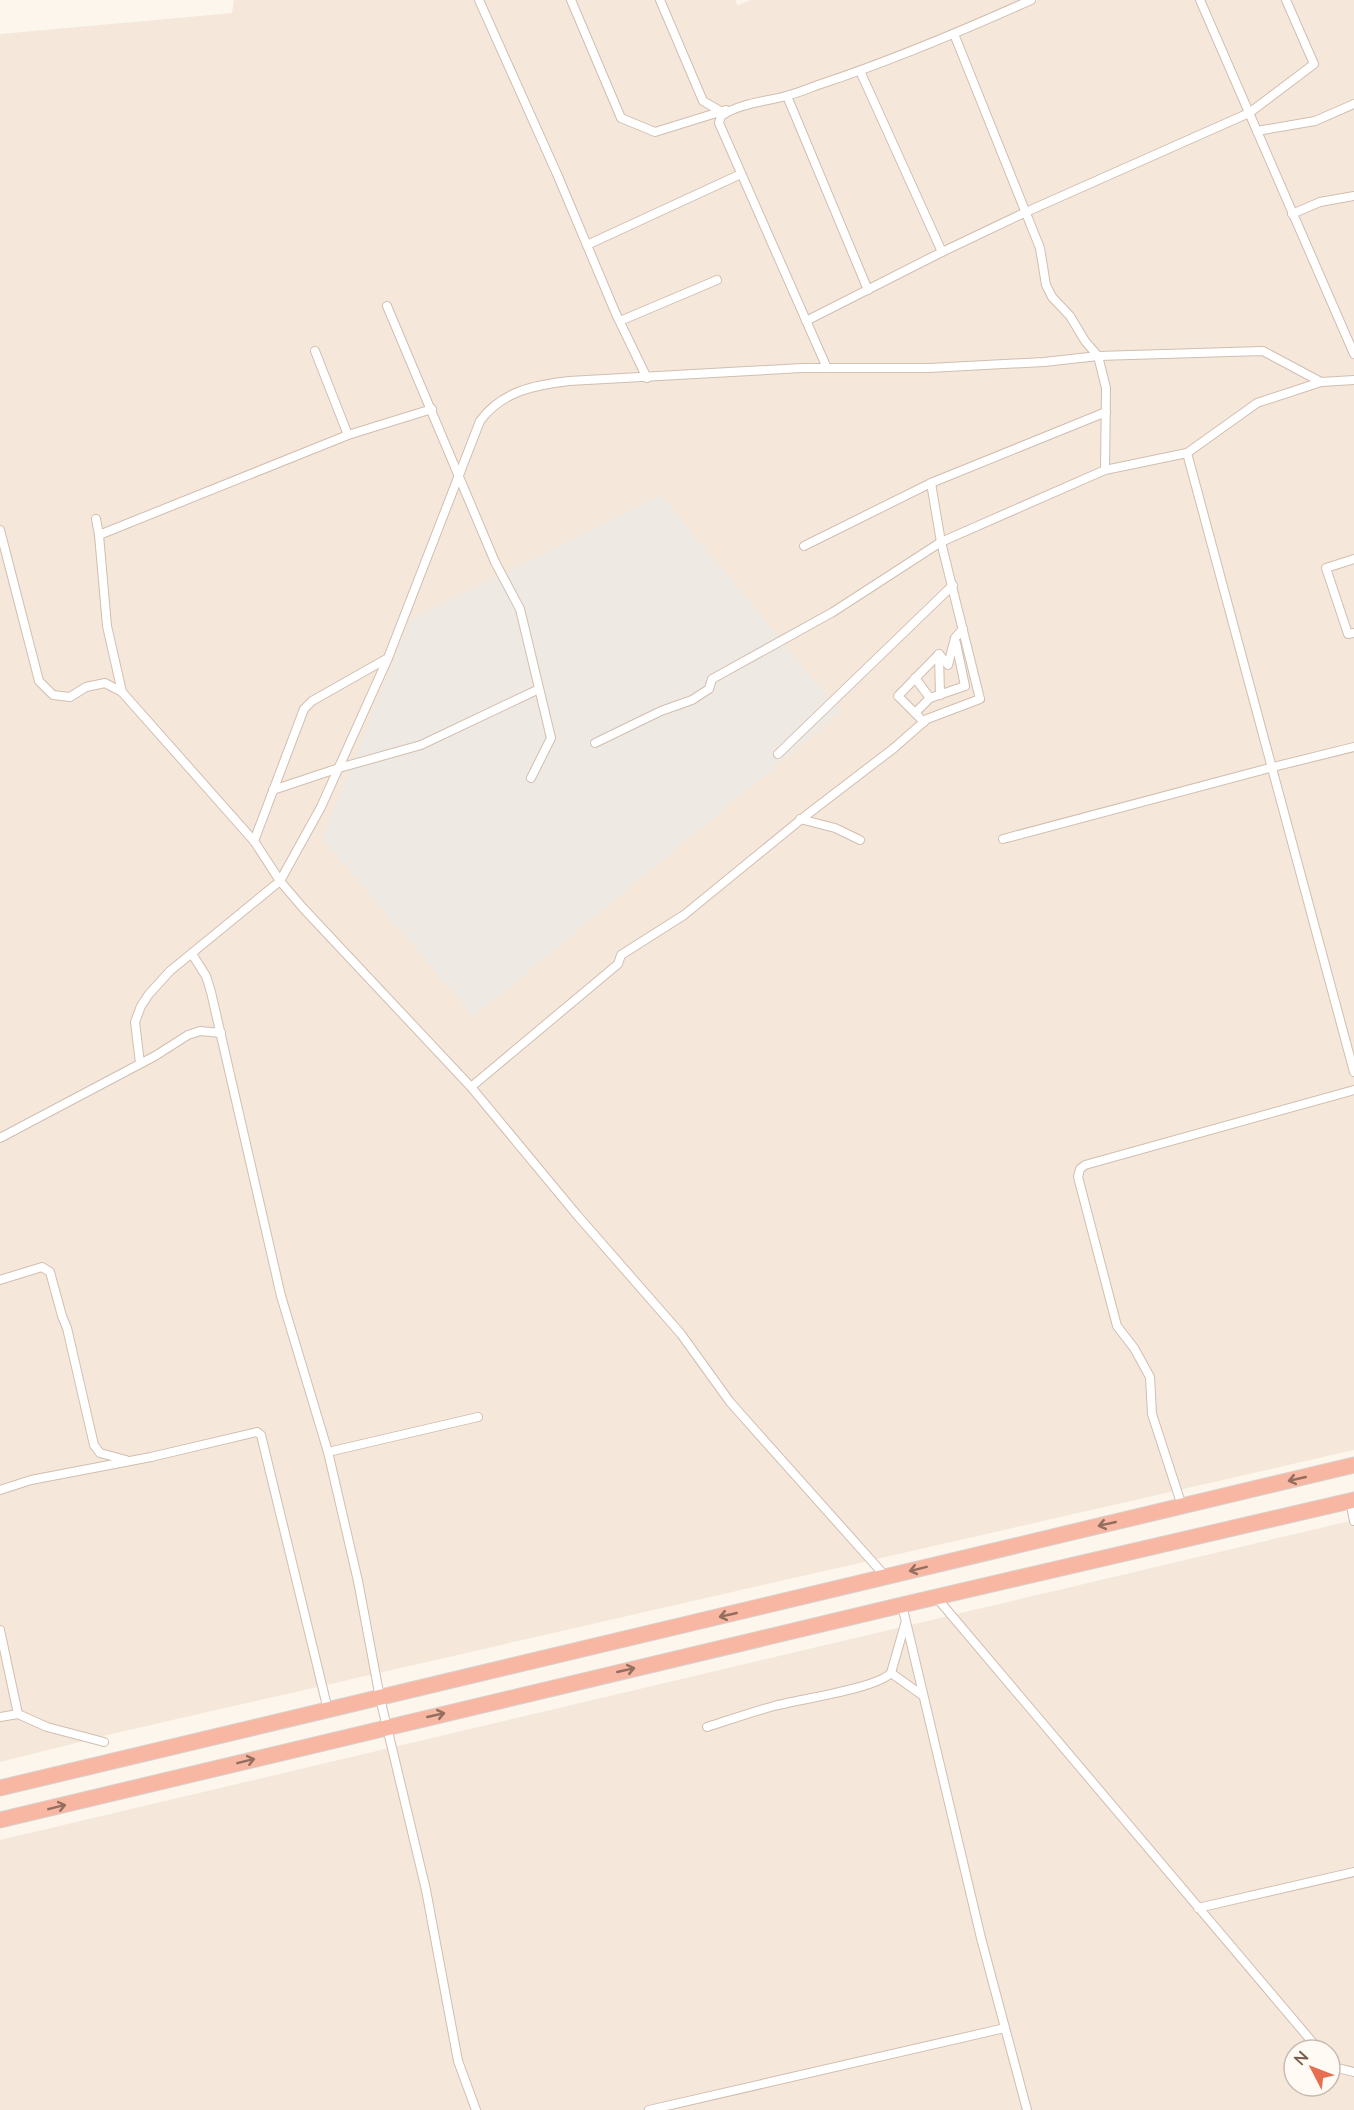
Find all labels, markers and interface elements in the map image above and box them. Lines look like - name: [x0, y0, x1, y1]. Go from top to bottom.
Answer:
- one-way arrow: [1288, 1473, 1307, 1485]
- one-way arrow: [1098, 1518, 1117, 1530]
- one-way arrow: [908, 1563, 927, 1575]
- one-way arrow: [719, 1610, 738, 1621]
- one-way arrow: [616, 1664, 635, 1676]
- one-way arrow: [426, 1709, 445, 1721]
- one-way arrow: [237, 1754, 256, 1766]
- one-way arrow: [47, 1800, 66, 1812]
- north arrow: [1282, 2038, 1342, 2098]
- text: N: [1289, 2047, 1312, 2069]

